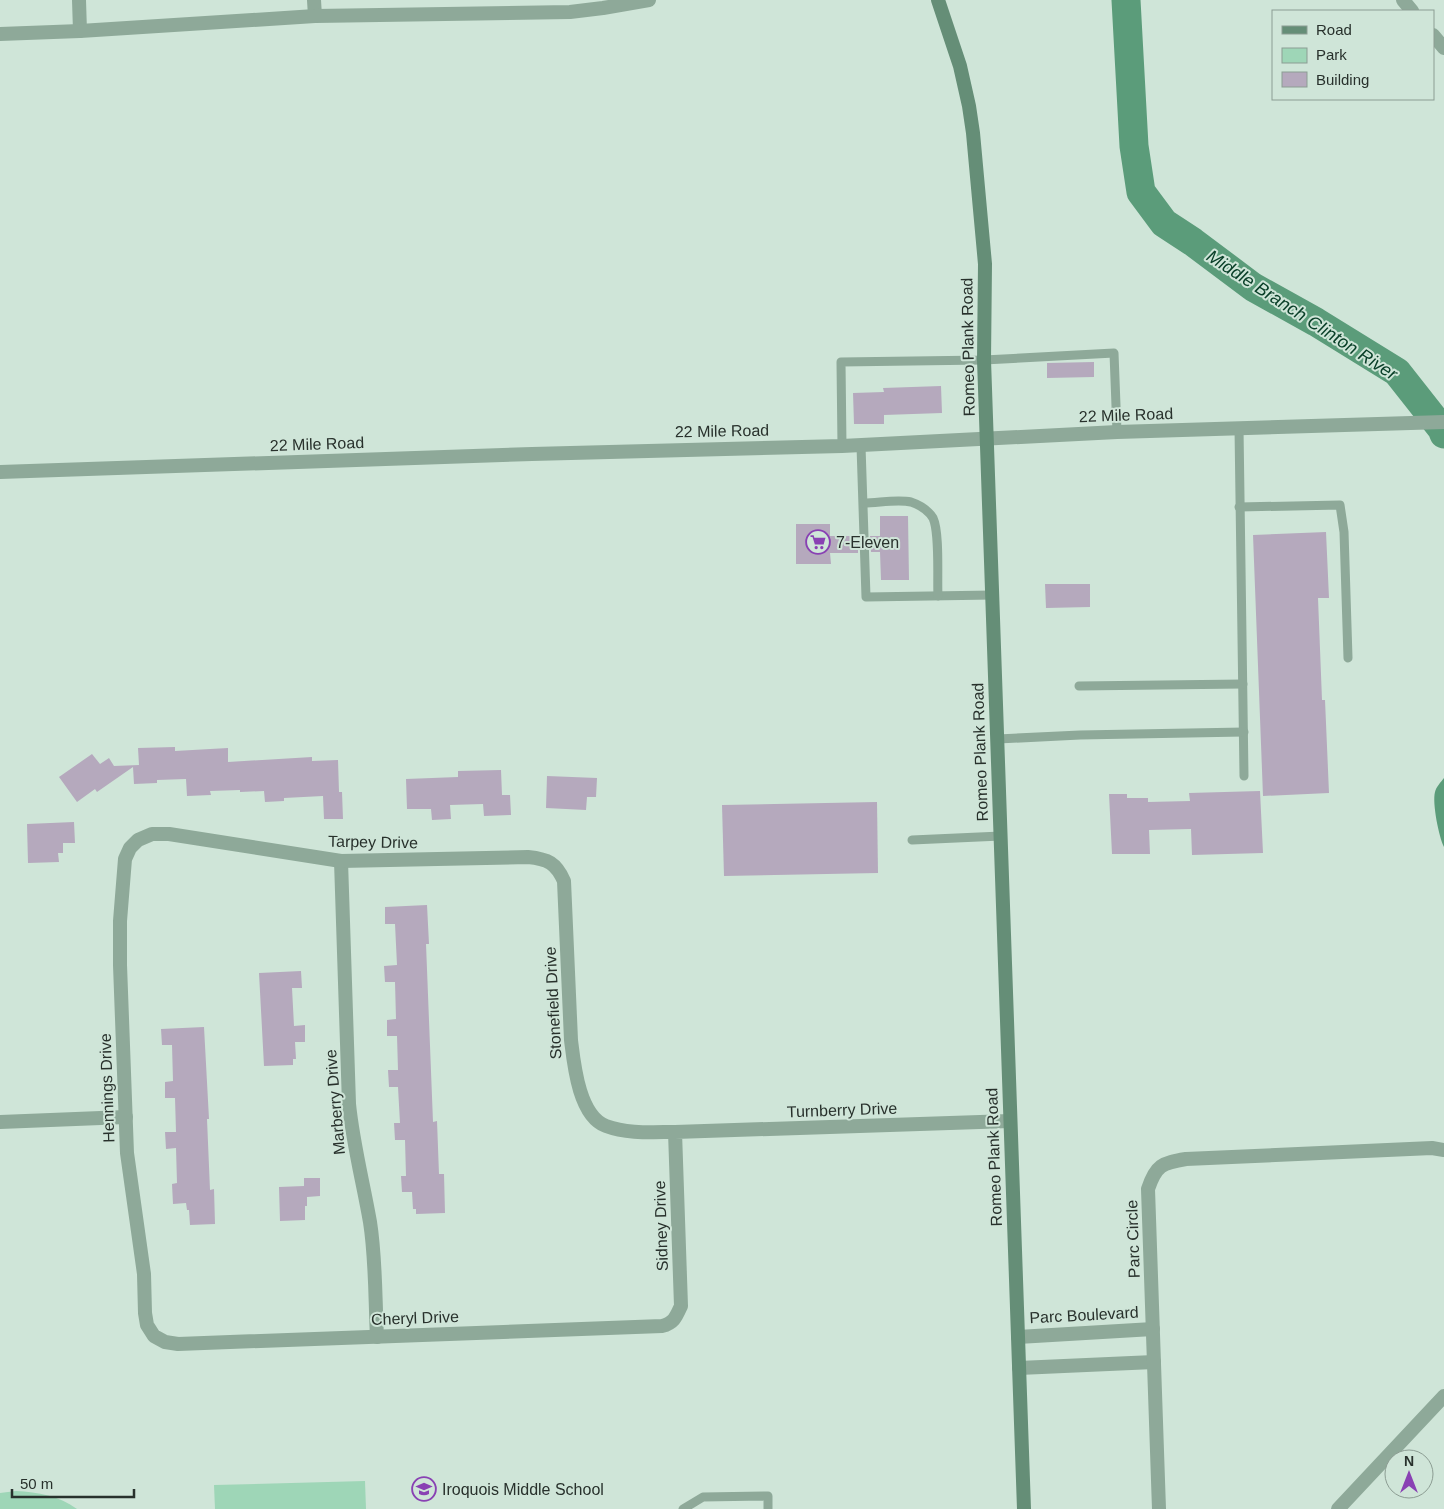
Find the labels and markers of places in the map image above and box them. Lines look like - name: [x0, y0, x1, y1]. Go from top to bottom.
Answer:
- supermarket icon: 7-Eleven: [805, 529, 831, 555]
- place label: 7-Eleven: [836, 534, 899, 551]
- school or university icon: Iroquois Middle School: [411, 1476, 437, 1502]
- place label: Iroquois Middle School: [442, 1481, 604, 1498]

